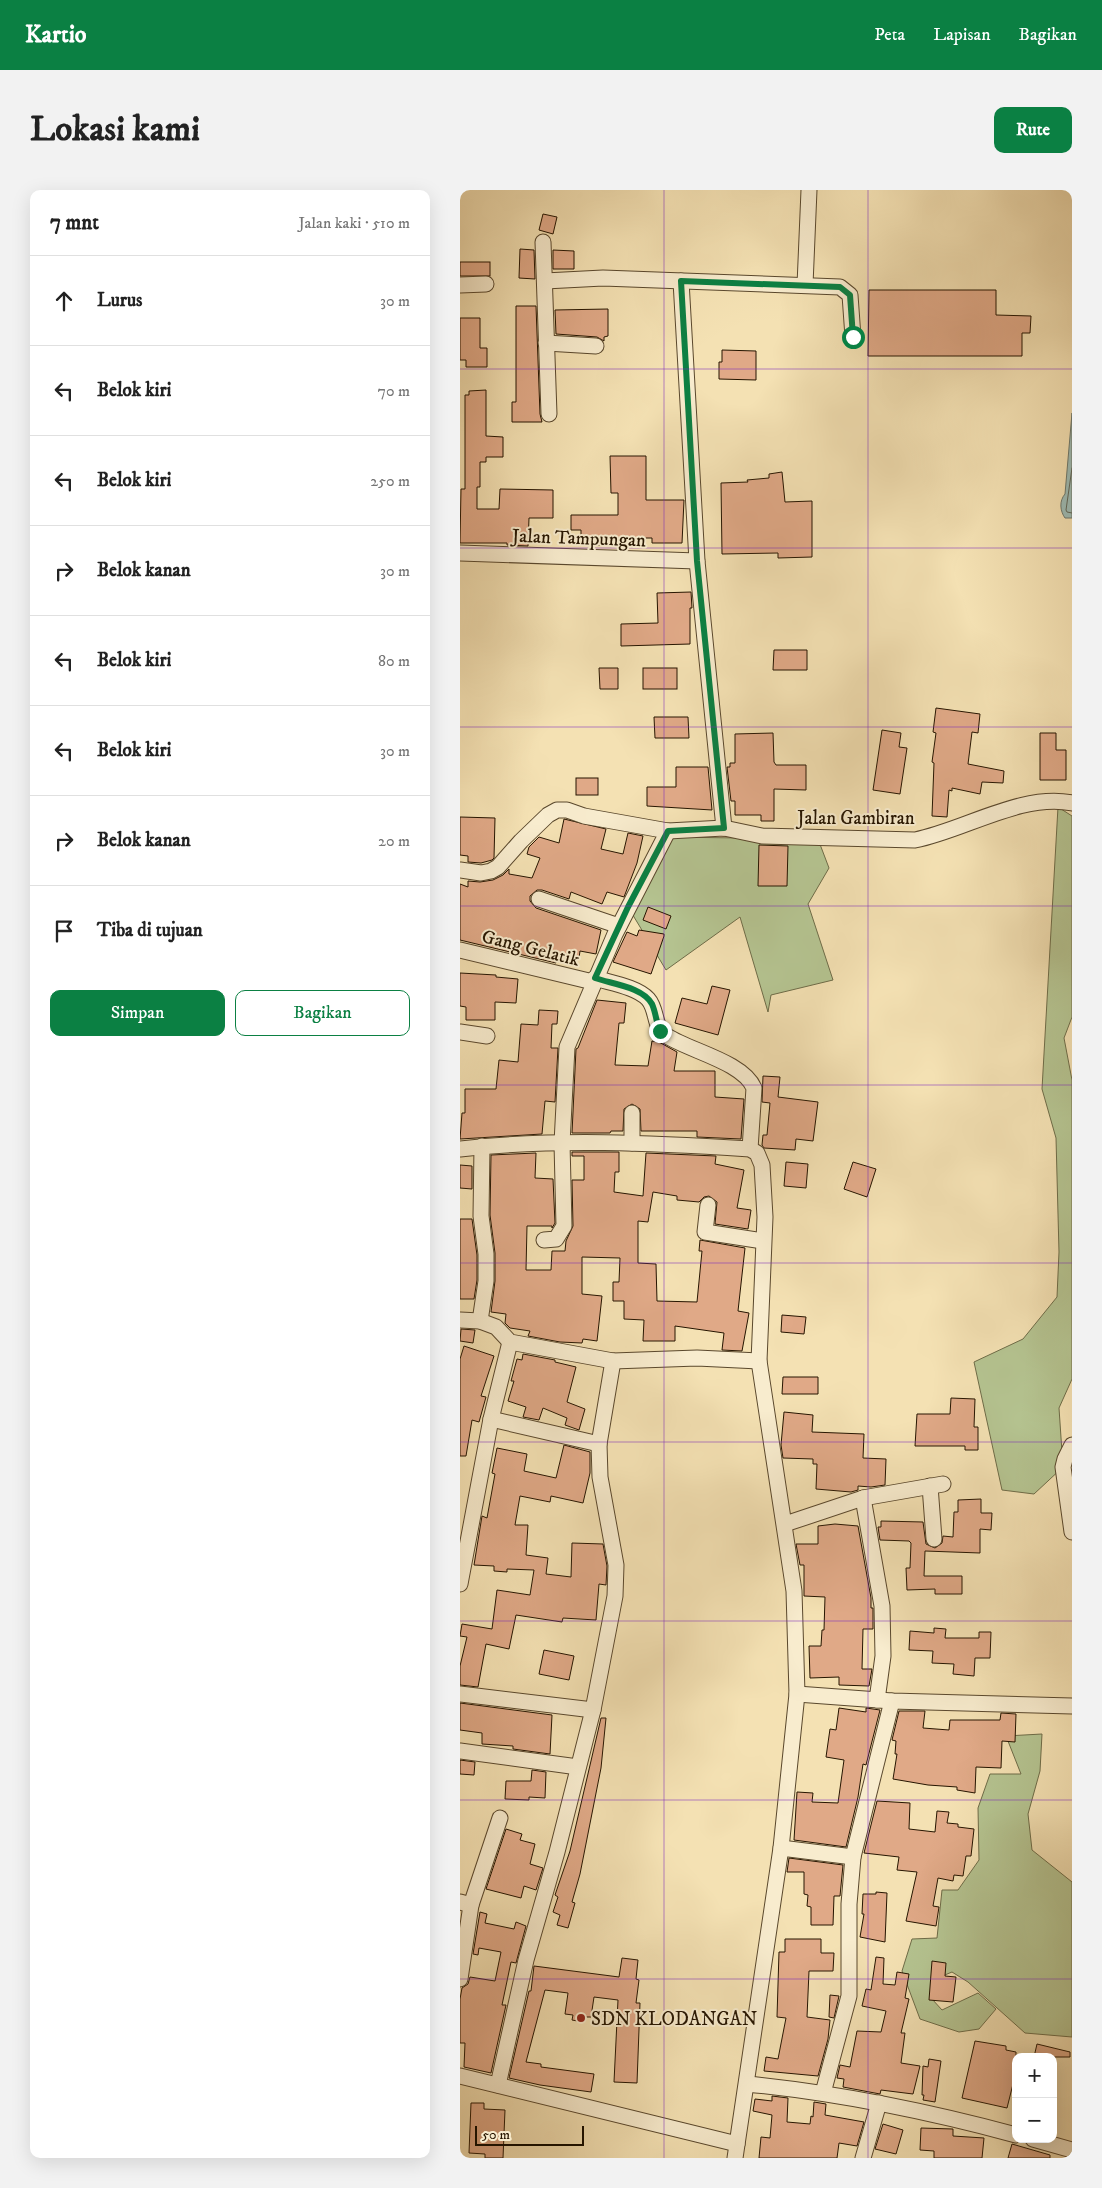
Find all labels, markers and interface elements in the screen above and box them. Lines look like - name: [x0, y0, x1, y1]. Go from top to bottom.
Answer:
- text: Kartio: [25, 20, 87, 50]
- text: Peta: [874, 24, 905, 46]
- text: Lapisan: [933, 24, 991, 46]
- text: Bagikan: [1019, 24, 1077, 46]
- button: Rute: [994, 107, 1072, 153]
- text: Lokasi kami: [30, 108, 200, 152]
- text: 7 mnt: [50, 210, 99, 236]
- text: Jalan kaki · 510 m: [298, 213, 410, 233]
- icon: ahead: [50, 287, 78, 315]
- text: Lurus: [97, 289, 142, 312]
- text: 30 m: [380, 291, 410, 311]
- route start: [842, 326, 865, 349]
- icon: left: [50, 377, 78, 405]
- text: Belok kiri: [97, 379, 171, 402]
- text: 70 m: [378, 381, 410, 401]
- icon: left: [50, 467, 78, 495]
- text: Belok kiri: [97, 469, 171, 492]
- text: 250 m: [370, 471, 410, 491]
- street label: Jalan Tampungan: [510, 525, 646, 552]
- icon: right: [50, 557, 78, 585]
- text: Belok kanan: [97, 559, 191, 582]
- text: 30 m: [380, 561, 410, 581]
- icon: left: [50, 647, 78, 675]
- text: Belok kiri: [97, 649, 171, 672]
- text: 80 m: [378, 651, 410, 671]
- icon: left: [50, 737, 78, 765]
- text: Belok kiri: [97, 739, 171, 762]
- text: 30 m: [380, 741, 410, 761]
- street label: Jalan Gambiran: [795, 807, 915, 830]
- icon: right: [50, 827, 78, 855]
- text: Belok kanan: [97, 829, 191, 852]
- text: 20 m: [378, 831, 410, 851]
- icon: arrive: [50, 917, 78, 945]
- text: Tiba di tujuan: [97, 919, 203, 942]
- street label: Gang Gelatik: [479, 925, 582, 972]
- button: Simpan: [50, 990, 225, 1036]
- button: Bagikan: [235, 990, 410, 1036]
- route end: [649, 1020, 672, 1043]
- place label: SDN KLODANGAN: [591, 2008, 757, 2031]
- marker: SDN KLODANGAN: [575, 2012, 587, 2024]
- map controls: [1012, 2053, 1057, 2143]
- button: +: [1012, 2053, 1057, 2098]
- button: −: [1012, 2098, 1057, 2143]
- scale bar: [475, 2123, 584, 2146]
- text: 50 m: [482, 2126, 510, 2144]

